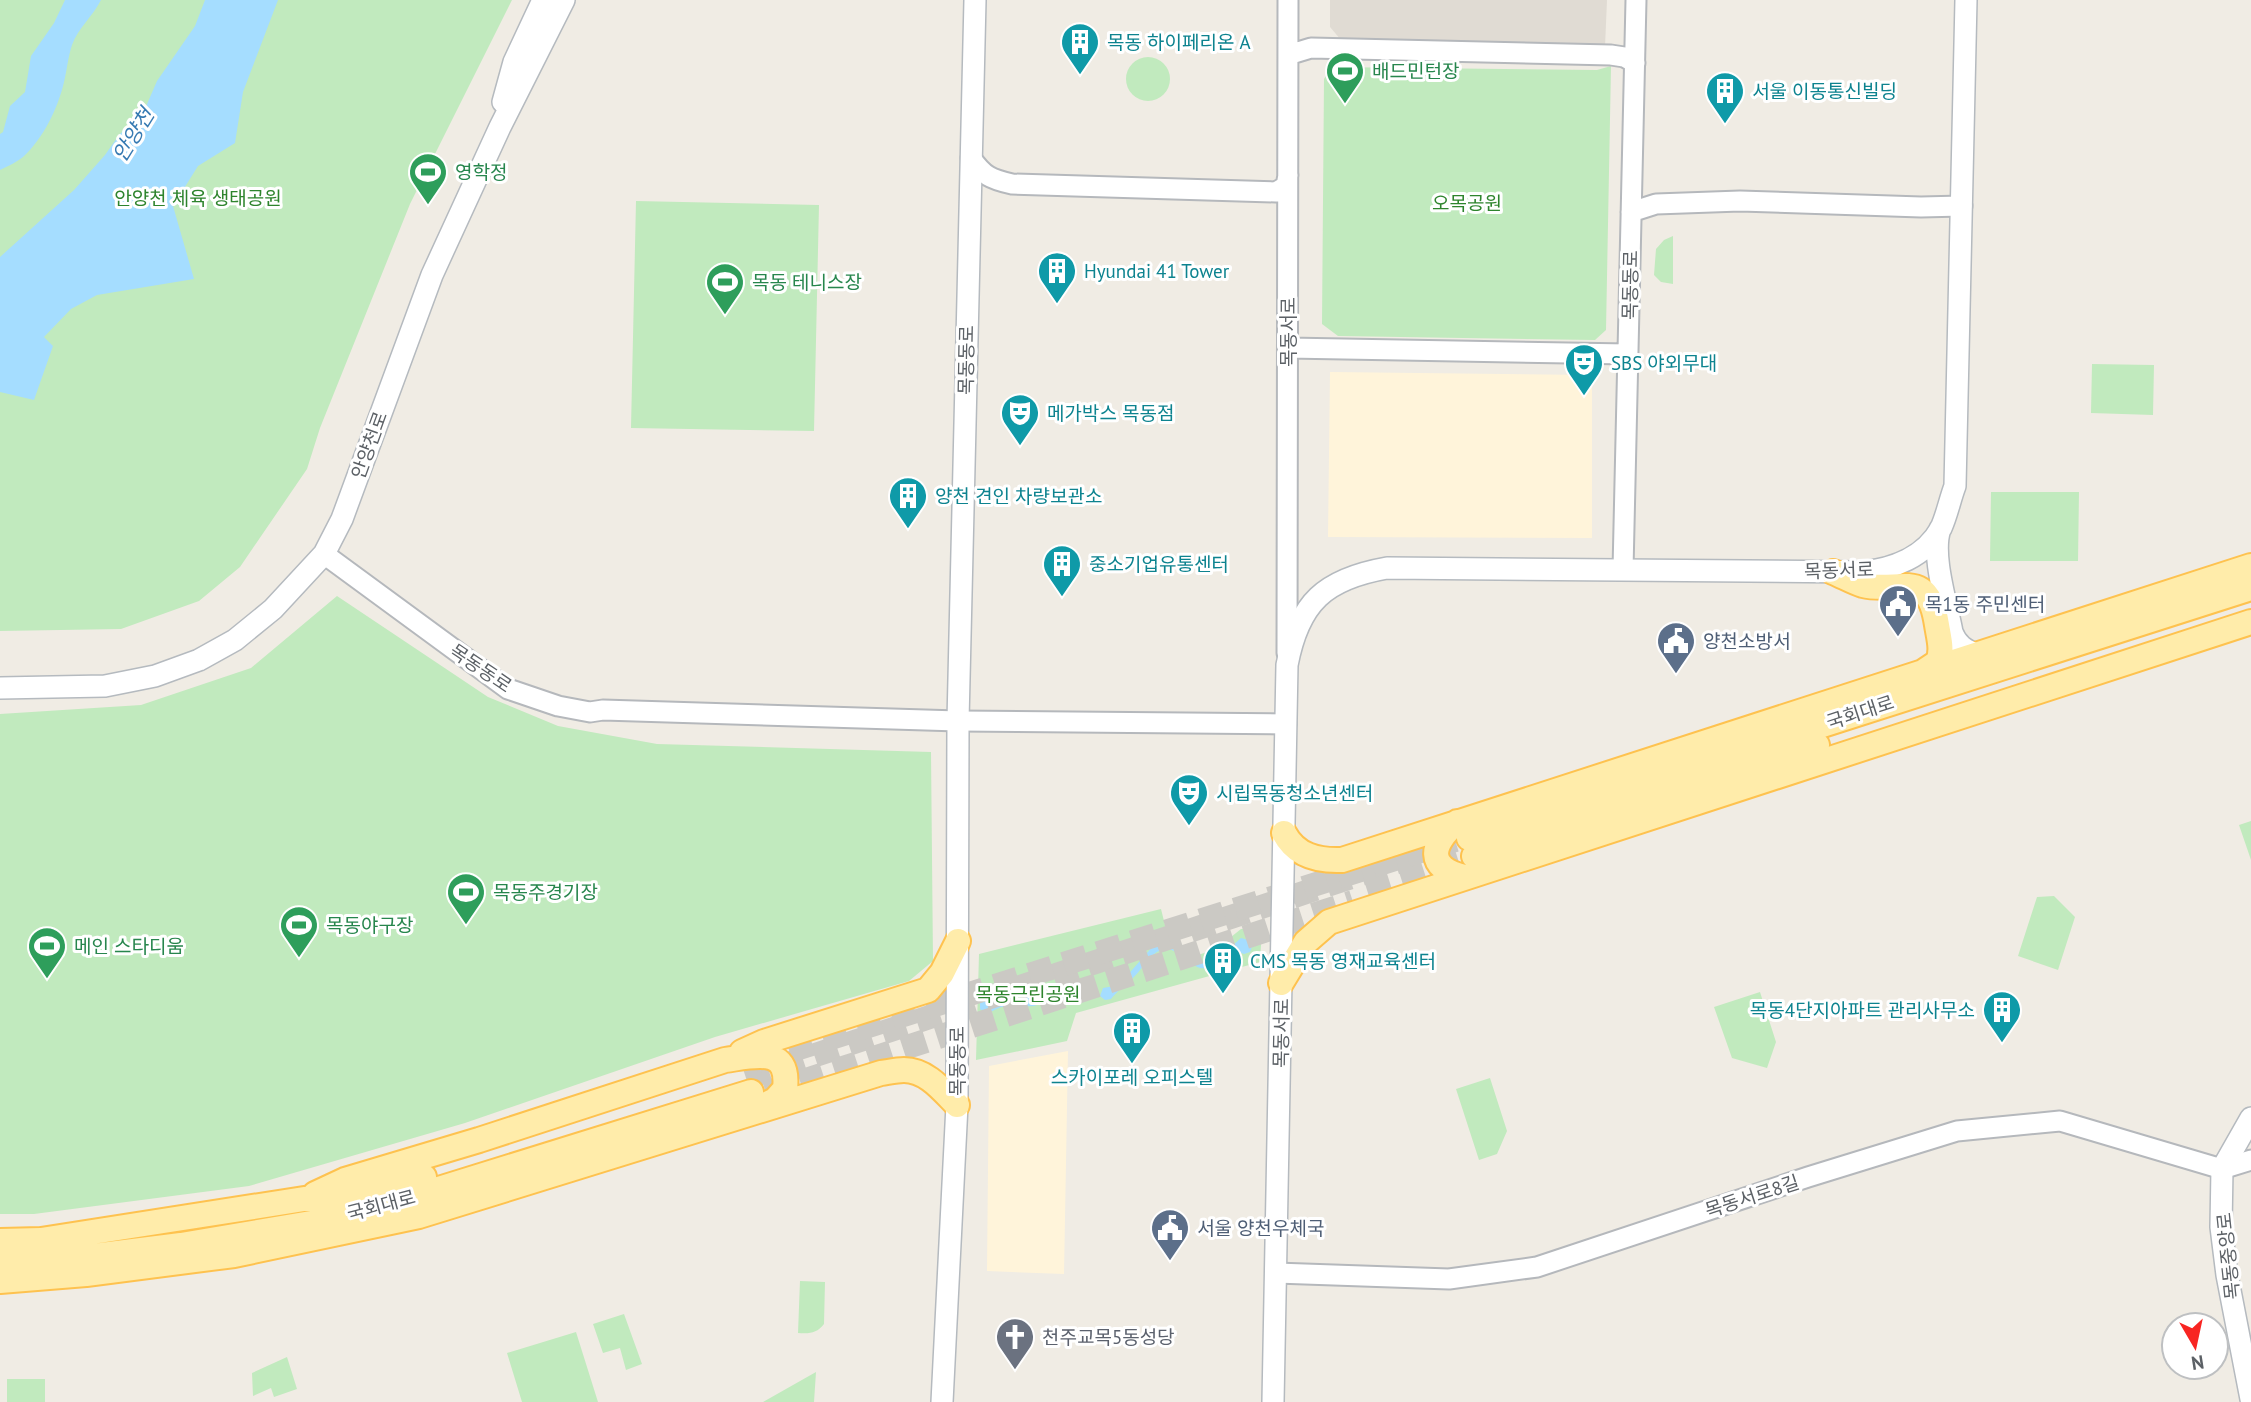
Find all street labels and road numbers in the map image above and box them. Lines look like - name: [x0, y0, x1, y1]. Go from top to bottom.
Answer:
- street label: 목동동로: [1617, 250, 1643, 320]
- street label: 목동서로: [1276, 297, 1300, 367]
- street label: 목동동로: [953, 325, 979, 395]
- street label: 안양천로: [346, 408, 392, 482]
- street label: 목동서로: [1804, 557, 1874, 583]
- street label: 목동동로: [445, 639, 517, 697]
- street label: 국회대로: [1823, 690, 1897, 734]
- street label: 목동서로: [1268, 998, 1294, 1068]
- street label: 목동동로: [945, 1026, 969, 1096]
- street label: 목동서로8길: [1702, 1169, 1802, 1223]
- street label: 국회대로: [344, 1184, 418, 1226]
- street label: 목동중앙로: [2211, 1211, 2245, 1301]

